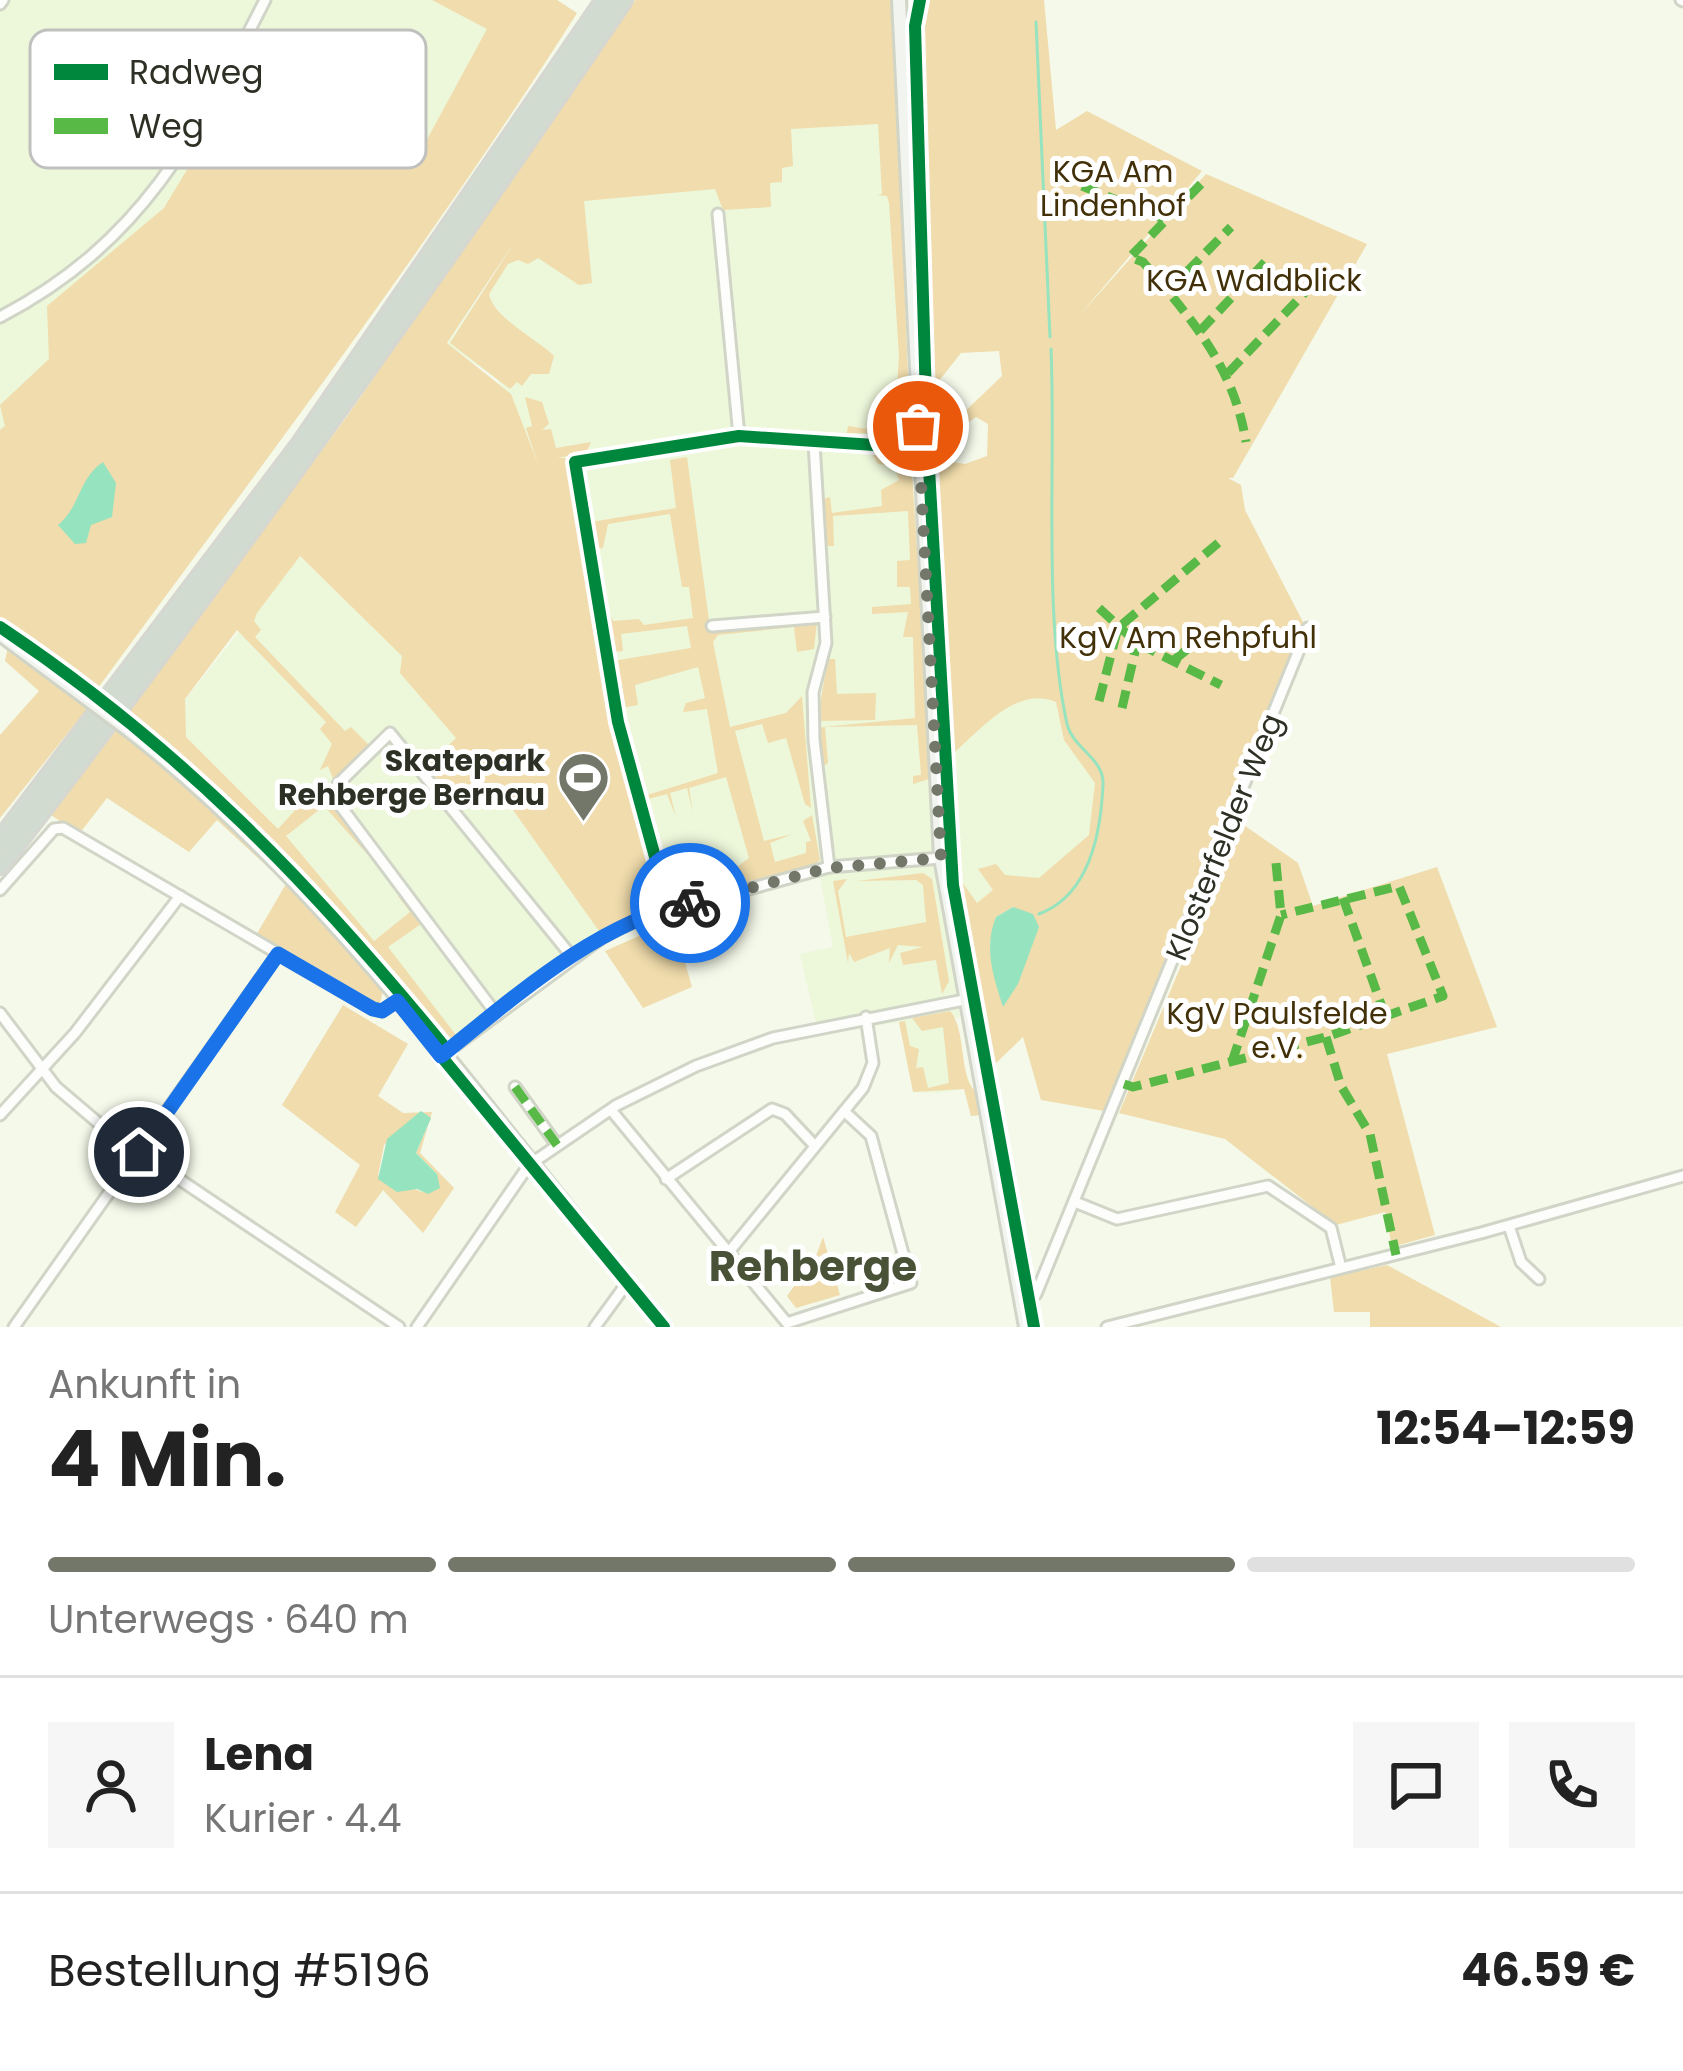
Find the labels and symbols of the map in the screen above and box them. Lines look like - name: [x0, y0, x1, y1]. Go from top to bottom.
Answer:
- legend: [30, 30, 426, 168]
- text: Radweg: [129, 49, 264, 96]
- text: Weg: [129, 103, 204, 150]
- park label: KGA Am Lindenhof: [1040, 150, 1186, 227]
- park label: KGA Waldblick: [1146, 259, 1362, 302]
- pin: [867, 375, 969, 477]
- park label: KgV Am Rehpfuhl: [1059, 616, 1317, 659]
- street label: Klosterfelder Weg: [1155, 707, 1293, 967]
- place label: Skatepark Rehberge Bernau: [278, 739, 545, 816]
- sports icon: Skatepark Rehberge Bernau: [556, 749, 612, 823]
- courier: [630, 843, 750, 963]
- park label: KgV Paulsfelde e.V.: [1166, 992, 1388, 1069]
- pin: [88, 1101, 190, 1203]
- district label: Rehberge: [709, 1237, 917, 1296]

